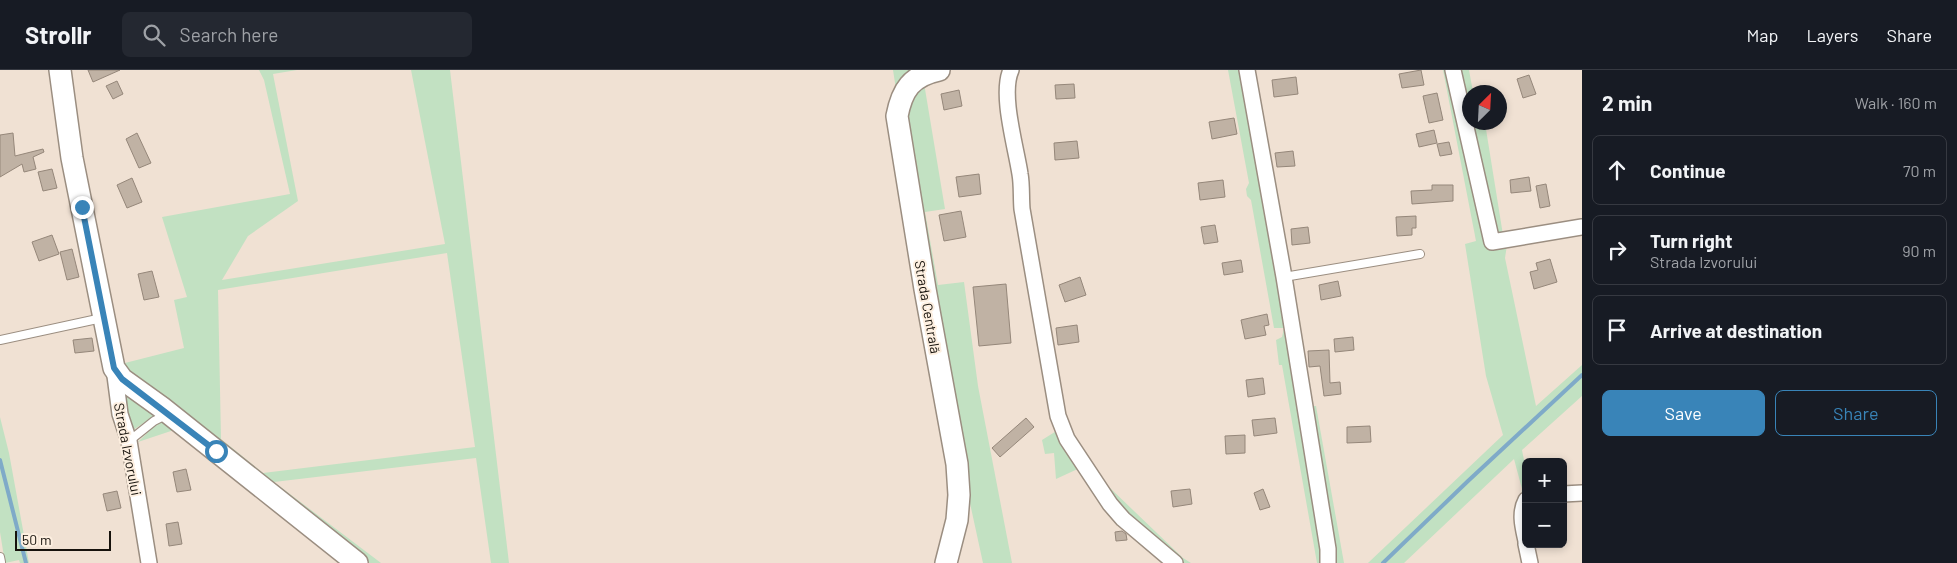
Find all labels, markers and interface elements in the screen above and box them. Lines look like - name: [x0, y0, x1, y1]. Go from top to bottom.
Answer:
- search box: [122, 12, 472, 57]
- text: Strollr: [25, 20, 92, 49]
- icon: search: [140, 21, 168, 49]
- text: Search here: [180, 23, 278, 46]
- text: Map: [1746, 24, 1778, 46]
- text: Layers: [1806, 24, 1859, 46]
- text: Share: [1887, 24, 1932, 46]
- north arrow: [1462, 85, 1507, 130]
- text: 2 min: [1602, 90, 1652, 115]
- text: Walk · 160 m: [1855, 93, 1937, 112]
- icon: ahead: [1603, 156, 1631, 184]
- text: Continue: [1650, 159, 1726, 182]
- text: 70 m: [1903, 161, 1936, 180]
- route end: [71, 196, 94, 219]
- text: Turn right: [1650, 229, 1732, 252]
- icon: right: [1603, 236, 1631, 264]
- text: 90 m: [1902, 241, 1936, 260]
- text: Strada Izvorului: [1650, 252, 1757, 271]
- street label: Strada Centrală: [911, 259, 945, 355]
- icon: arrive: [1603, 316, 1631, 344]
- text: Arrive at destination: [1650, 319, 1822, 342]
- button: Save: [1602, 390, 1765, 436]
- button: Share: [1775, 390, 1937, 436]
- street label: Strada Izvorului: [111, 401, 145, 497]
- route start: [205, 440, 228, 463]
- map controls: [1522, 458, 1567, 548]
- button: +: [1522, 458, 1567, 503]
- button: −: [1522, 503, 1567, 548]
- scale bar: [15, 528, 111, 551]
- text: 50 m: [22, 531, 51, 548]

